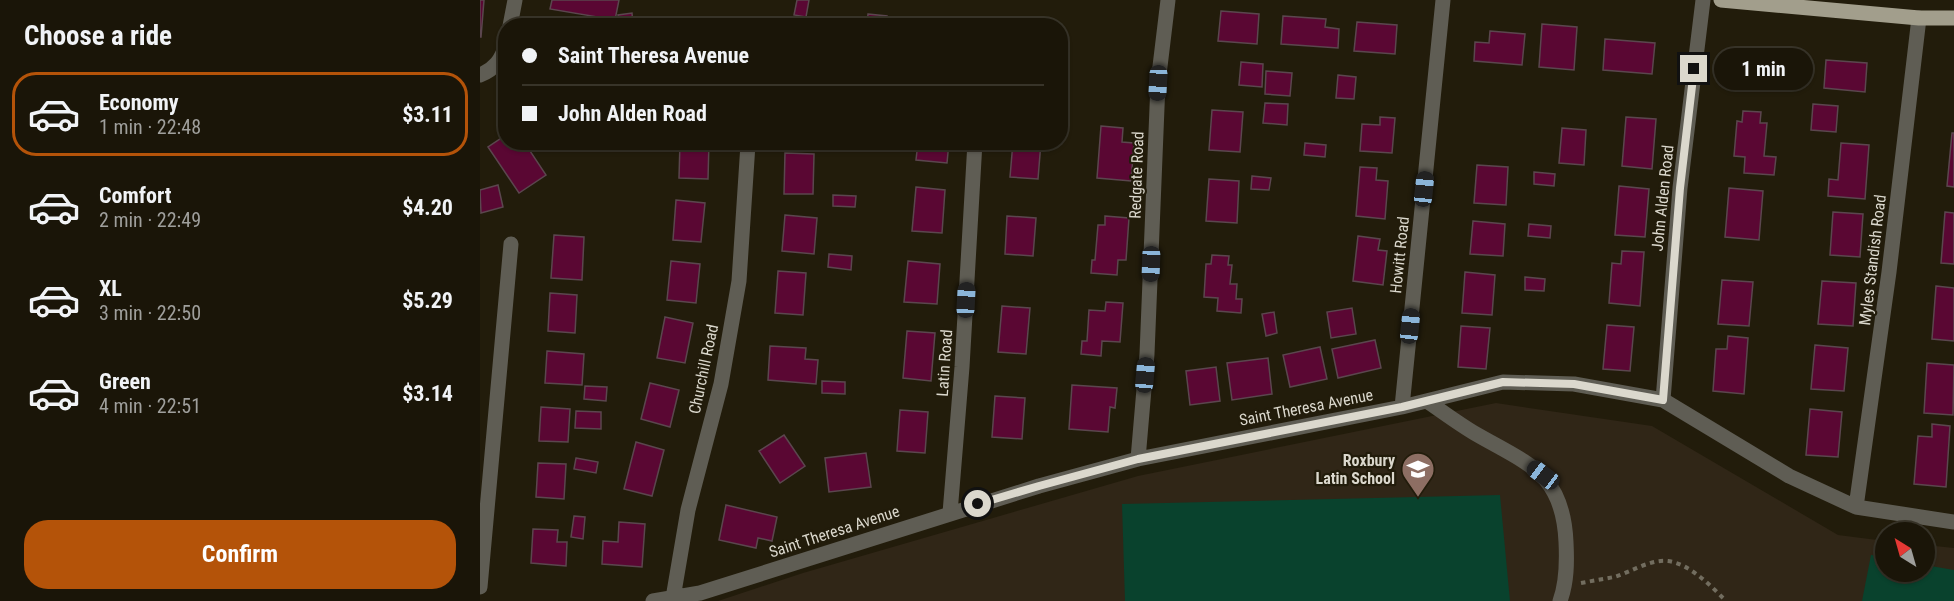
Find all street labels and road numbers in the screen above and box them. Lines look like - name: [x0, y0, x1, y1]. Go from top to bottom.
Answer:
- street label: Redgate Road: [1125, 131, 1148, 219]
- street label: John Alden Road: [1647, 144, 1678, 252]
- street label: Myles Standish Road: [1855, 194, 1890, 327]
- street label: Howitt Road: [1386, 216, 1413, 294]
- street label: Churchill Road: [685, 323, 722, 416]
- street label: Latin Road: [933, 329, 956, 397]
- street label: Saint Theresa Avenue: [1238, 385, 1375, 430]
- street label: Saint Theresa Avenue: [767, 501, 902, 562]

